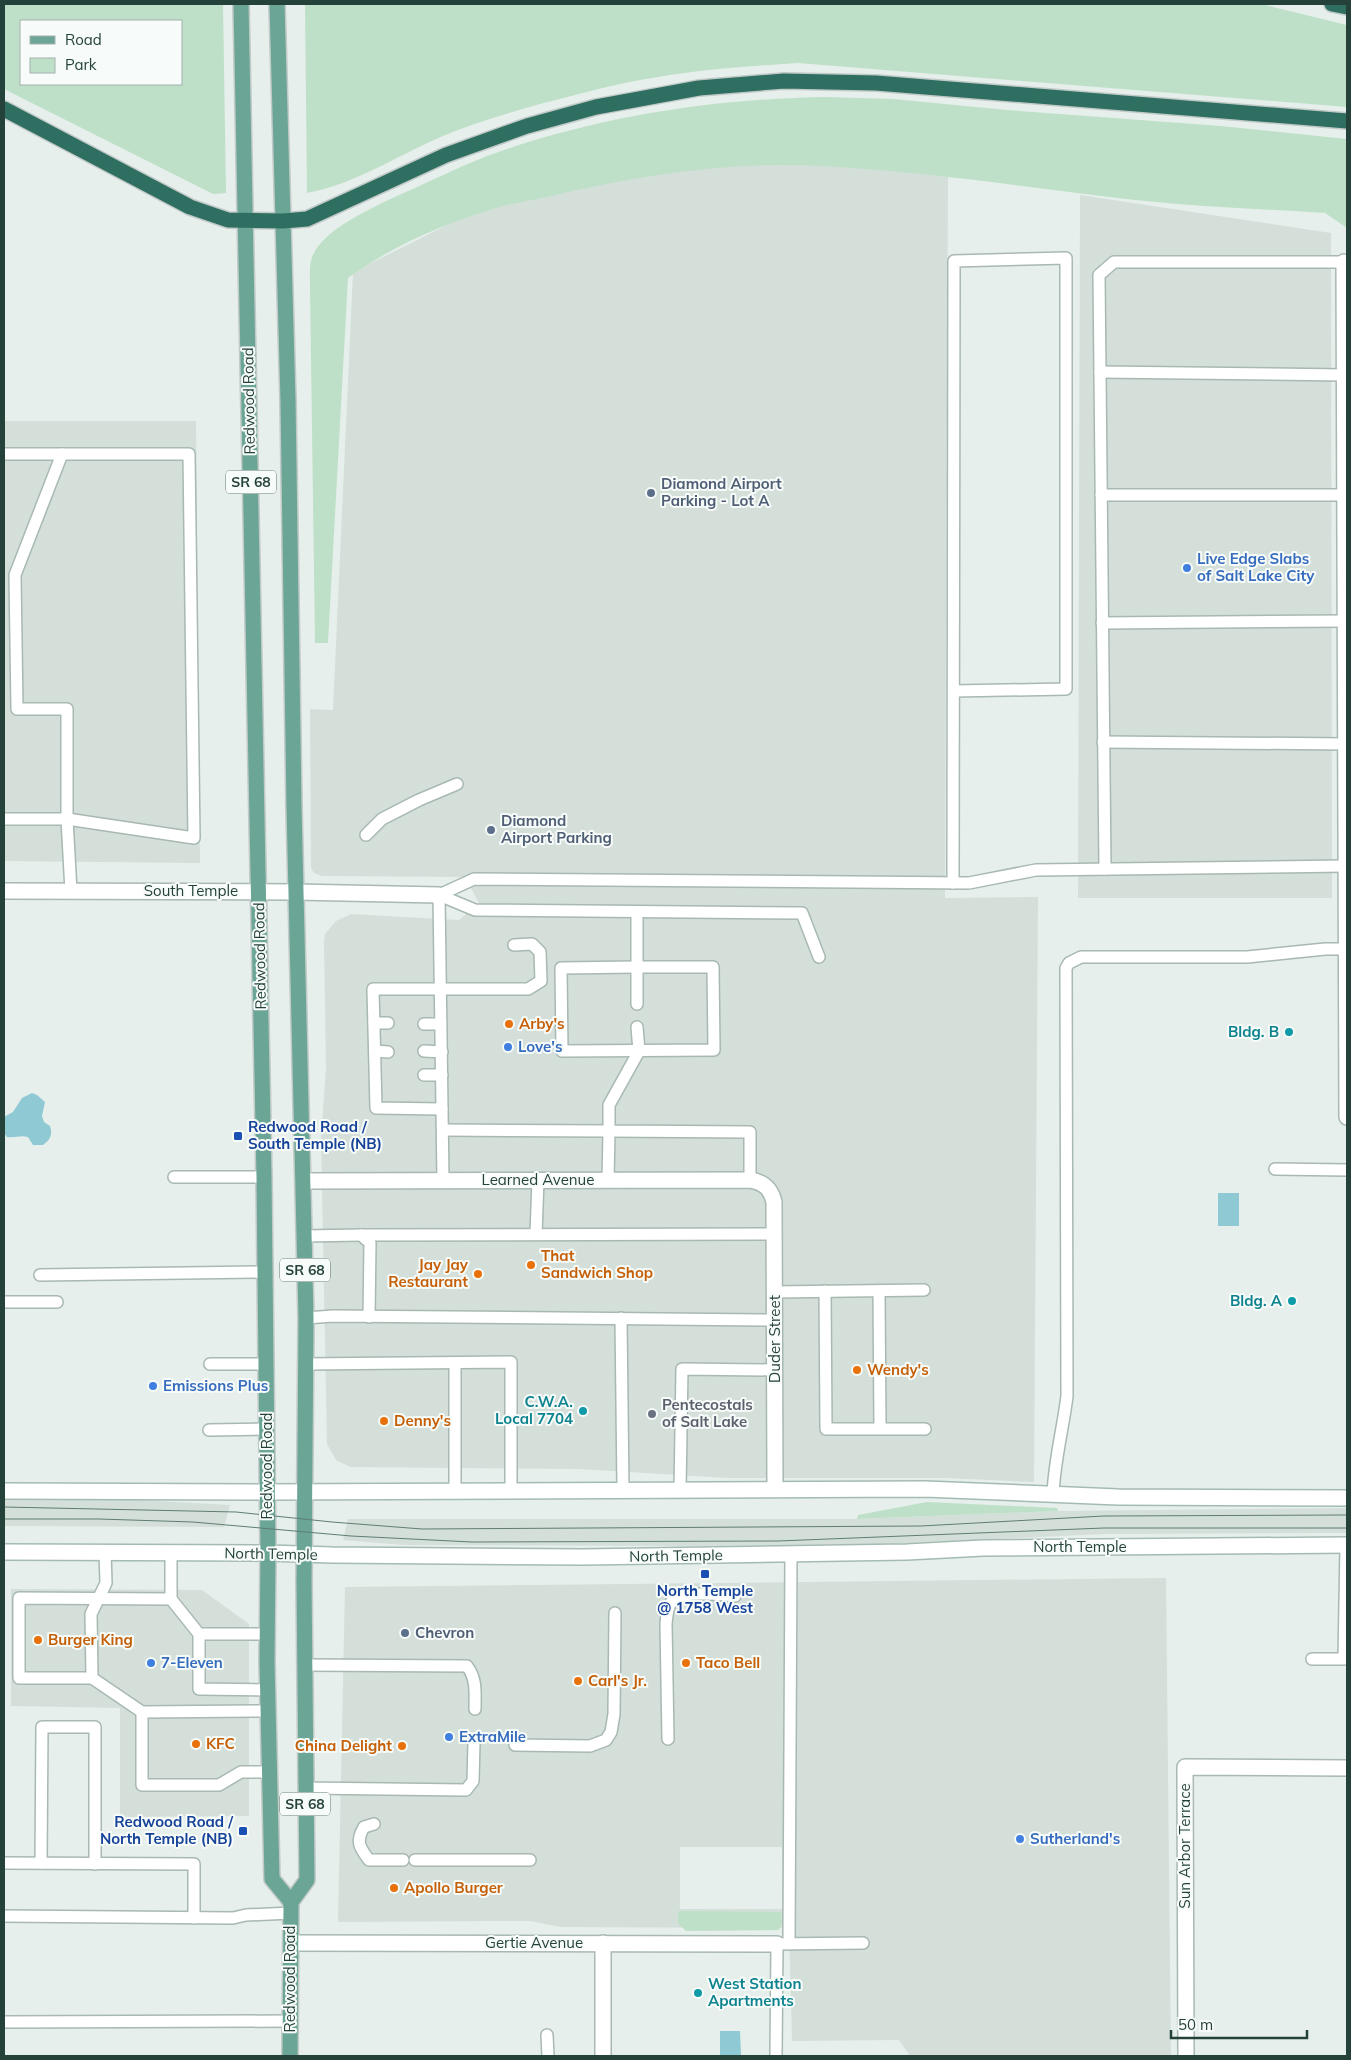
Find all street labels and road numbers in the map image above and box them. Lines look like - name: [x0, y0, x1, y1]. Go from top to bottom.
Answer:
- street label: Redwood Road: [238, 347, 259, 455]
- road number: SR 68: [226, 471, 276, 494]
- street label: South Temple: [144, 881, 238, 900]
- street label: Redwood Road: [249, 902, 270, 1010]
- street label: Learned Avenue: [482, 1170, 594, 1189]
- road number: SR 68: [280, 1258, 330, 1282]
- street label: Duder Street: [765, 1295, 784, 1383]
- street label: Redwood Road: [257, 1412, 276, 1520]
- street label: North Temple: [1033, 1537, 1127, 1556]
- street label: North Temple: [224, 1543, 318, 1564]
- street label: North Temple: [629, 1545, 723, 1566]
- street label: Sun Arbor Terrace: [1175, 1783, 1194, 1909]
- road number: SR 68: [280, 1792, 330, 1816]
- street label: Redwood Road: [280, 1925, 299, 2033]
- street label: Gertie Avenue: [485, 1933, 583, 1952]

